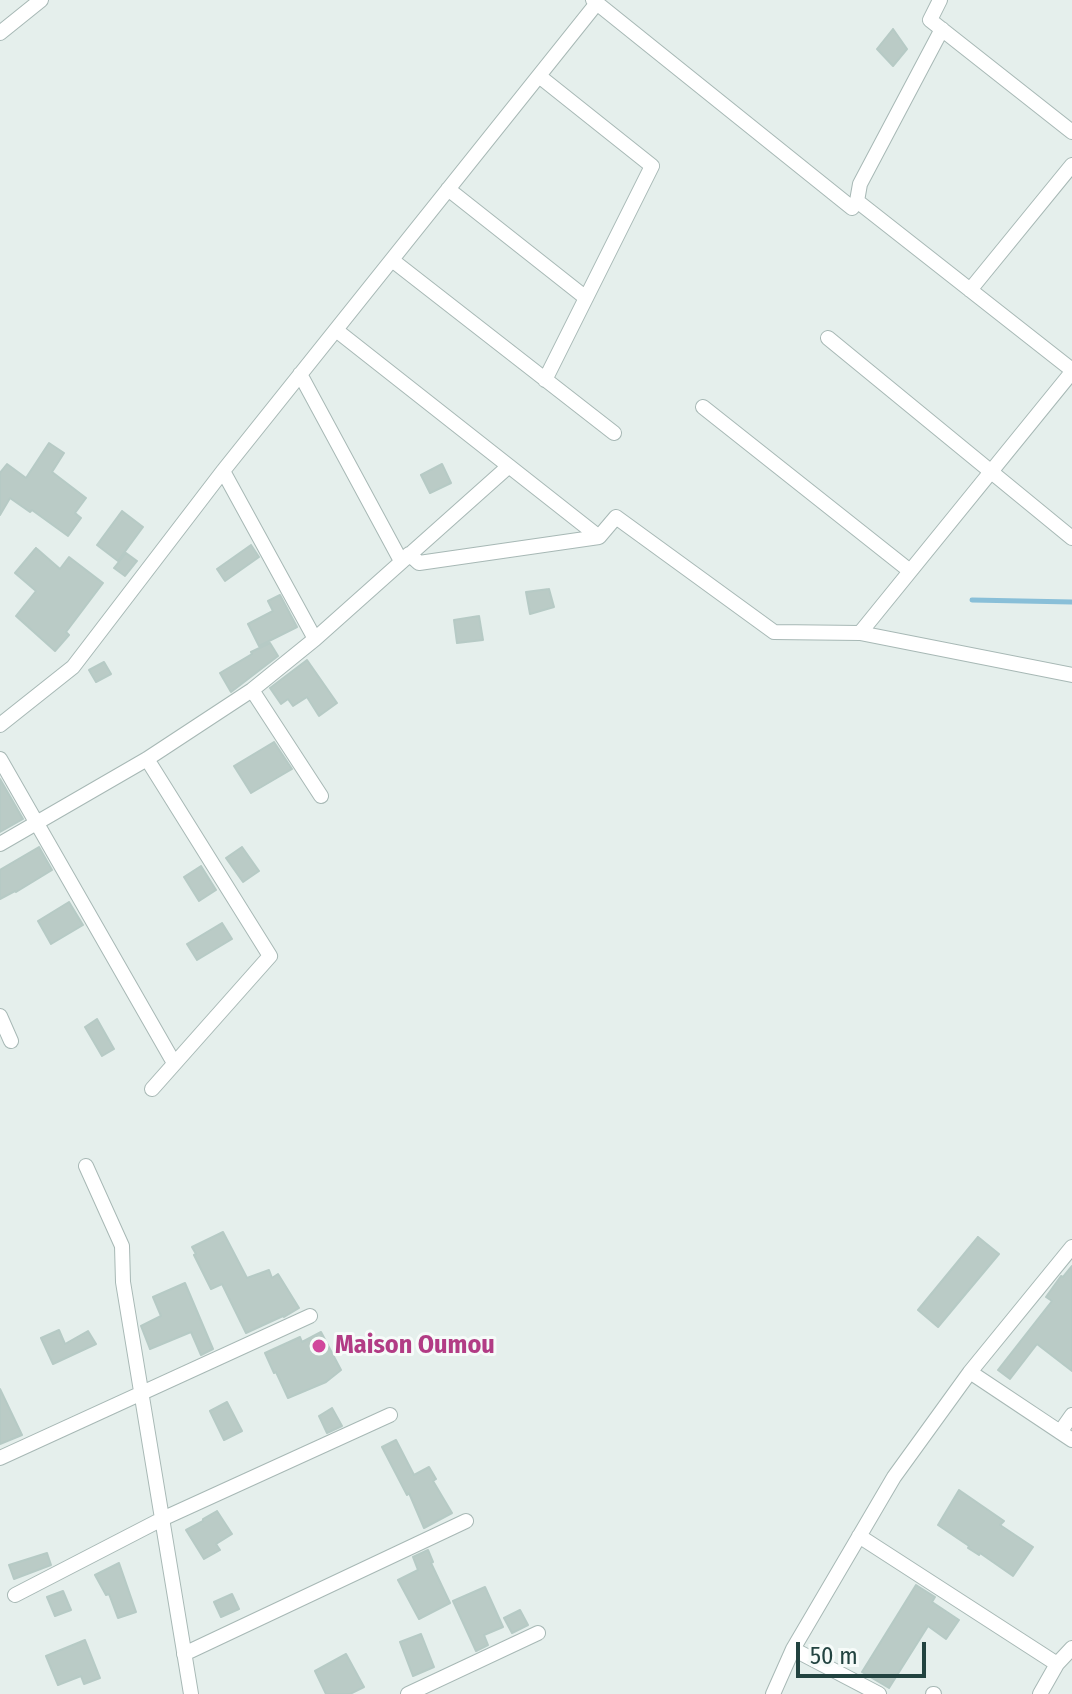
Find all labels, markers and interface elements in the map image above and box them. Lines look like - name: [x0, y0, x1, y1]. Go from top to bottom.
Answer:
- place label: Maison Oumou: [335, 1330, 495, 1362]
- marker: Maison Oumou: [310, 1337, 328, 1355]
- scale bar: [800, 1626, 930, 1676]
- text: 50 m: [810, 1642, 858, 1670]

